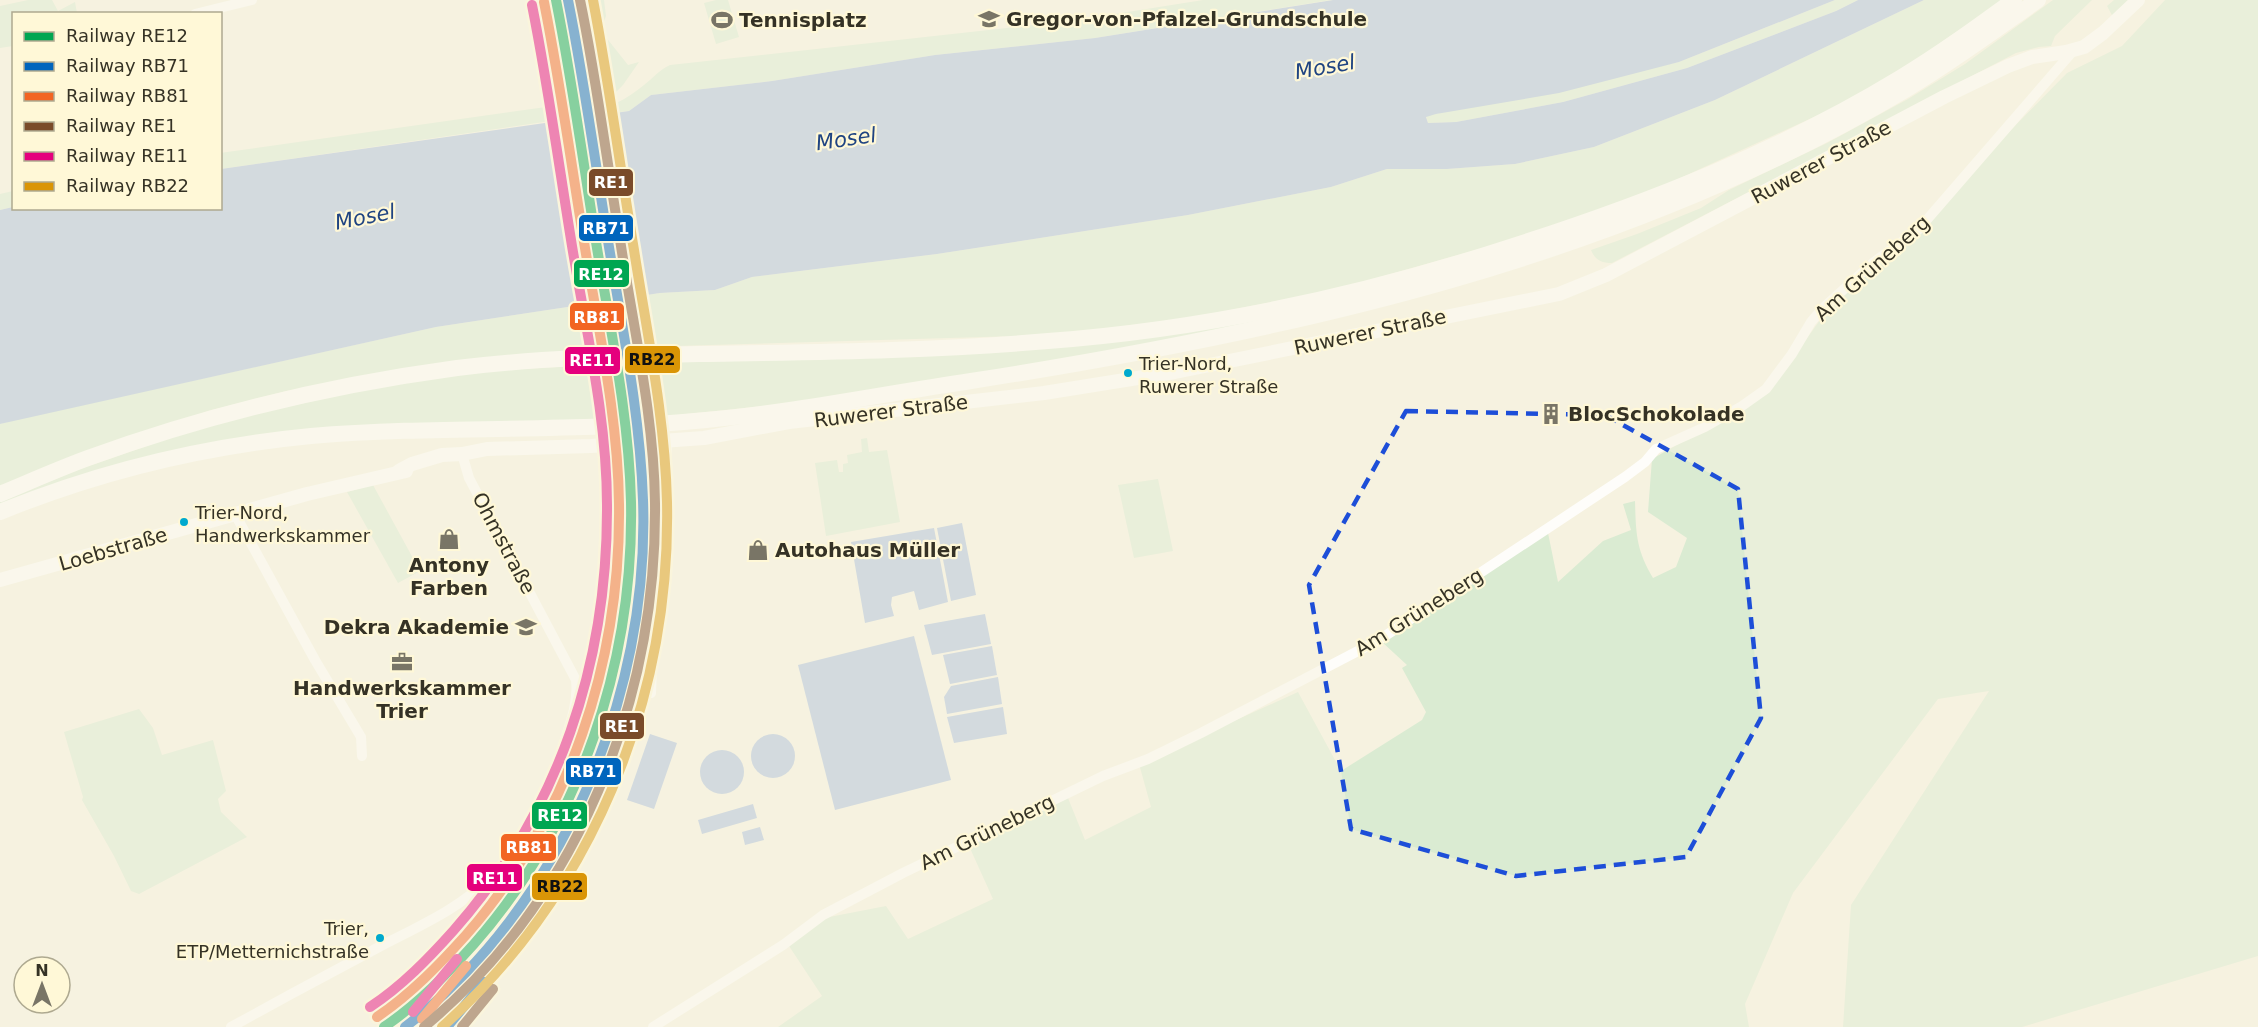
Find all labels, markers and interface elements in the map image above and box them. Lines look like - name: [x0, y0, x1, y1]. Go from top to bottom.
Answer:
- school or university icon: Gregor-von-Pfalzel-Grundschule: [977, 7, 1001, 31]
- place label: Gregor-von-Pfalzel-Grundschule: [1006, 7, 1367, 31]
- sports icon: Tennisplatz: [710, 8, 734, 32]
- place label: Tennisplatz: [739, 8, 867, 32]
- legend: [12, 12, 222, 210]
- text: Railway RE12: [66, 25, 188, 46]
- water label: Mosel: [1293, 50, 1357, 84]
- text: Railway RB71: [66, 55, 189, 76]
- text: Railway RB81: [66, 85, 189, 106]
- text: Railway RE1: [66, 115, 177, 136]
- street label: Ruwerer Straße: [1747, 115, 1895, 209]
- water label: Mosel: [814, 123, 878, 155]
- text: Railway RE11: [66, 145, 188, 166]
- line badge: RE1: [588, 168, 634, 197]
- text: RE1: [594, 173, 628, 192]
- text: Railway RB22: [66, 175, 189, 196]
- water label: Mosel: [333, 199, 397, 235]
- street label: Am Grüneberg: [1810, 210, 1934, 326]
- line badge: RB71: [578, 214, 634, 242]
- text: RB71: [583, 219, 629, 238]
- line badge: RE12: [573, 259, 630, 288]
- text: RE12: [578, 265, 624, 284]
- line badge: RB81: [569, 302, 625, 331]
- street label: Ruwerer Straße: [1292, 304, 1448, 360]
- text: RB81: [574, 308, 620, 327]
- line badge: RB22: [624, 345, 681, 374]
- line badge: RE11: [564, 346, 621, 375]
- text: RB22: [629, 350, 675, 369]
- text: RE11: [569, 351, 615, 370]
- place label: Trier-Nord, Ruwerer Straße: [1138, 353, 1278, 397]
- marker: Trier-Nord, Ruwerer Straße: [1122, 367, 1134, 379]
- street label: Ruwerer Straße: [813, 390, 969, 432]
- building icon: BlocSchokolade: [1539, 402, 1563, 426]
- place label: BlocSchokolade: [1568, 402, 1745, 426]
- street label: Ohmstraße: [467, 488, 541, 598]
- place label: Trier-Nord, Handwerkskammer: [194, 502, 371, 546]
- marker: Trier-Nord, Handwerkskammer: [178, 516, 190, 528]
- street label: Loebstraße: [56, 522, 170, 576]
- shop icon: Antony Farben: [437, 527, 461, 551]
- shop icon: Autohaus Müller: [746, 538, 770, 562]
- place label: Autohaus Müller: [775, 538, 960, 562]
- place label: Antony Farben: [409, 553, 489, 600]
- street label: Am Grüneberg: [1351, 563, 1487, 661]
- place label: Dekra Akademie: [324, 615, 509, 639]
- school or university icon: Dekra Akademie: [514, 615, 538, 639]
- office icon: Handwerkskammer Trier: [390, 650, 414, 674]
- place label: Handwerkskammer Trier: [293, 676, 511, 723]
- line badge: RE1: [599, 712, 645, 740]
- text: RE1: [605, 717, 639, 736]
- line badge: RB71: [565, 757, 622, 786]
- text: RB71: [570, 762, 616, 781]
- street label: Am Grüneberg: [916, 789, 1058, 875]
- line badge: RE12: [531, 801, 588, 830]
- text: RE12: [537, 806, 583, 825]
- line badge: RB81: [500, 833, 557, 862]
- text: RB81: [506, 838, 552, 857]
- line badge: RE11: [466, 863, 523, 892]
- text: RE11: [472, 869, 518, 888]
- line badge: RB22: [531, 872, 588, 901]
- text: RB22: [537, 877, 583, 896]
- place label: Trier, ETP/Metternichstraße: [176, 918, 369, 962]
- marker: Trier, ETP/Metternichstraße: [374, 932, 386, 944]
- north arrow: [12, 955, 72, 1015]
- text: N: [35, 961, 49, 980]

